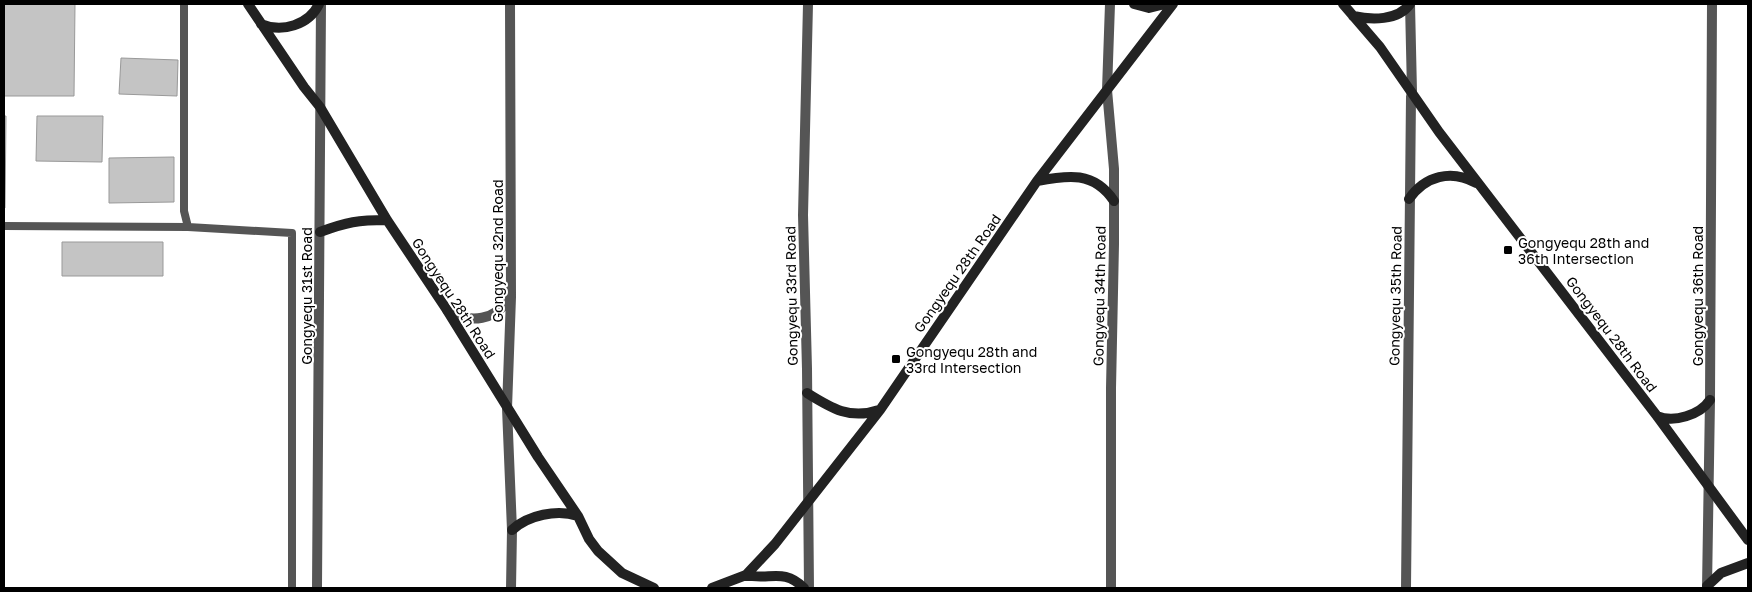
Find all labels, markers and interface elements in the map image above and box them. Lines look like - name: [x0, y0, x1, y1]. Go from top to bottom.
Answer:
- street label: Gongyequ 32nd Road: [489, 179, 506, 323]
- street label: Gongyequ 28th Road: [910, 211, 1004, 335]
- street label: Gongyequ 33rd Road: [781, 226, 801, 366]
- street label: Gongyequ 34th Road: [1089, 226, 1109, 366]
- street label: Gongyequ 35th Road: [1385, 226, 1405, 366]
- street label: Gongyequ 36th Road: [1689, 226, 1706, 366]
- street label: Gongyequ 31st Road: [298, 227, 315, 365]
- street label: Gongyequ 28th Road: [409, 234, 499, 362]
- place label: Gongyequ 28th and 36th Intersection: [1518, 234, 1649, 267]
- marker: Gongyequ 28th and 36th Intersection: [1502, 244, 1514, 256]
- street label: Gongyequ 28th Road: [1563, 273, 1661, 395]
- place label: Gongyequ 28th and 33rd Intersection: [906, 343, 1037, 376]
- marker: Gongyequ 28th and 33rd Intersection: [890, 353, 902, 365]

